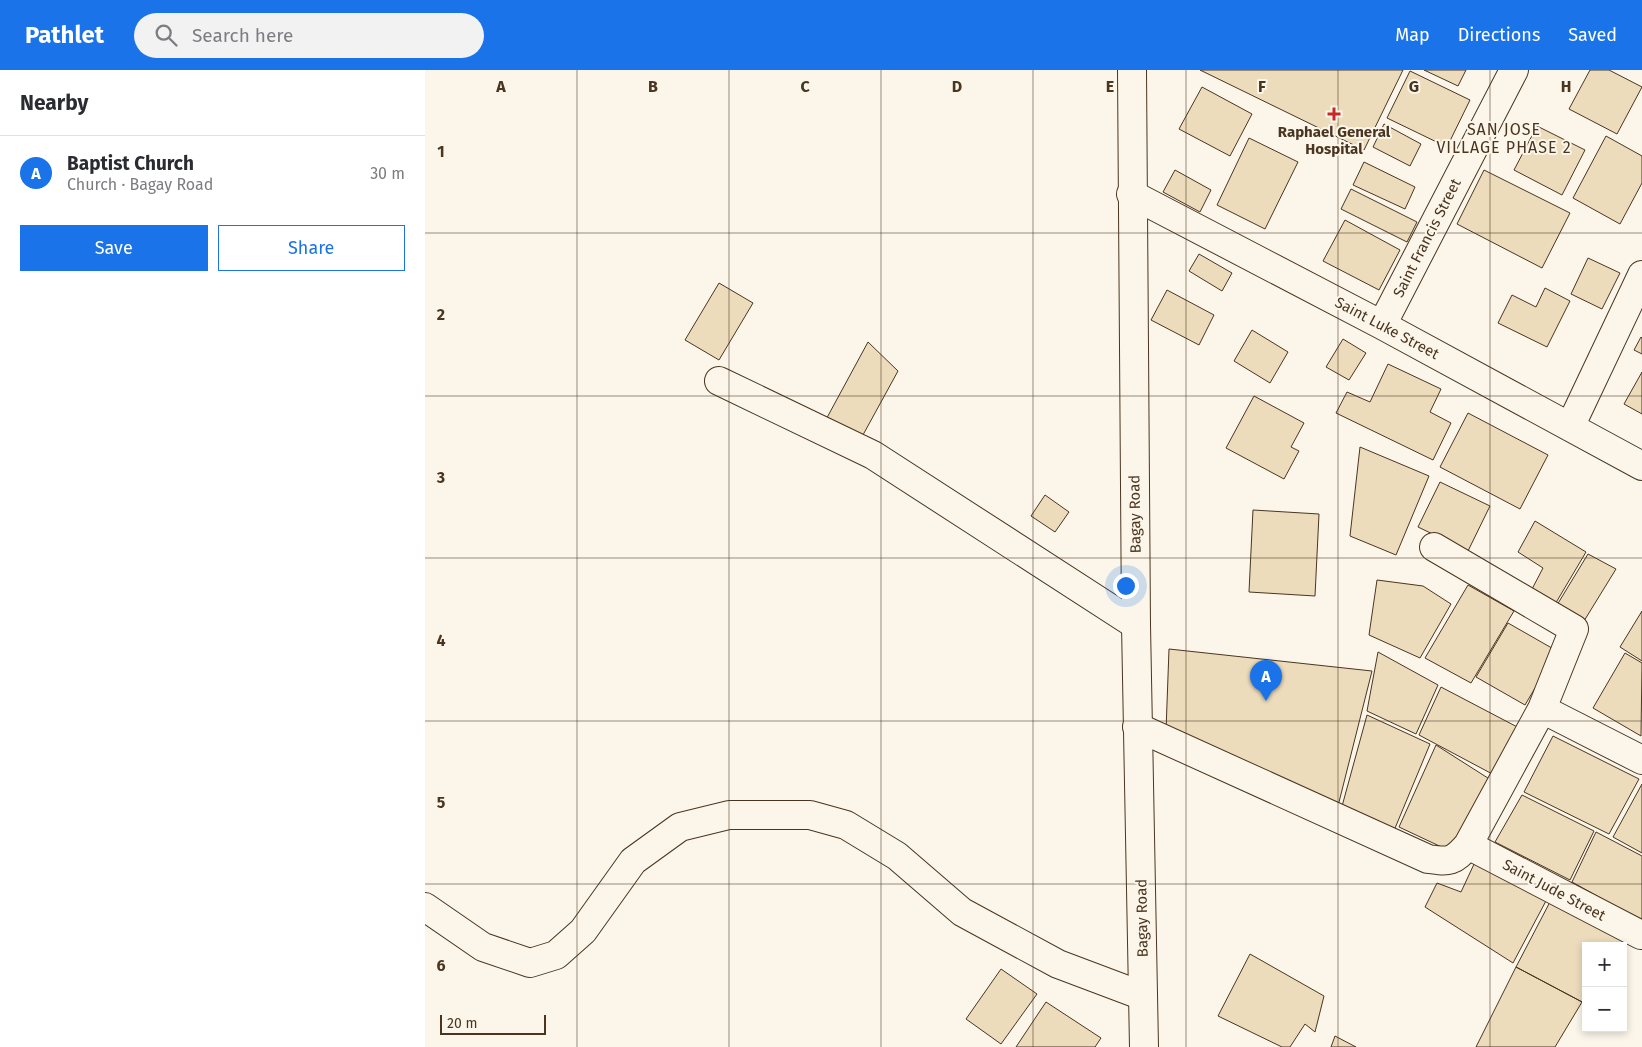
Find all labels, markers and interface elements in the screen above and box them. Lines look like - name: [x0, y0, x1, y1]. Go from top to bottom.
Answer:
- search box: [134, 13, 484, 58]
- text: Pathlet: [25, 21, 104, 49]
- icon: search: [152, 21, 180, 49]
- text: Search here: [192, 24, 293, 47]
- text: Map: [1395, 24, 1430, 46]
- text: Directions: [1458, 24, 1540, 46]
- text: Saved: [1568, 24, 1617, 46]
- text: A: [495, 77, 506, 96]
- text: B: [648, 77, 658, 96]
- text: C: [800, 77, 810, 96]
- text: D: [952, 77, 962, 96]
- text: E: [1106, 77, 1114, 96]
- text: F: [1258, 77, 1266, 96]
- text: G: [1409, 77, 1419, 96]
- text: H: [1561, 77, 1571, 96]
- text: Nearby: [20, 90, 88, 116]
- marker: Raphael General Hospital: [1327, 107, 1341, 121]
- district label: SAN JOSE VILLAGE PHASE 2: [1436, 120, 1572, 157]
- place label: Raphael General Hospital: [1278, 123, 1391, 158]
- text: 1: [437, 142, 445, 161]
- text: Baptist Church: [67, 152, 194, 175]
- text: A: [31, 164, 41, 183]
- text: 30 m: [370, 164, 405, 183]
- text: Church · Bagay Road: [67, 175, 213, 194]
- street label: Saint Francis Street: [1389, 175, 1465, 300]
- button: Save: [20, 225, 208, 271]
- button: Share: [218, 225, 405, 271]
- street label: Saint Luke Street: [1332, 293, 1443, 363]
- text: 2: [437, 305, 445, 324]
- text: 3: [436, 468, 445, 487]
- street label: Bagay Road: [1125, 475, 1145, 553]
- your location: [1113, 573, 1139, 599]
- text: 4: [436, 631, 446, 650]
- pin: A: [1250, 660, 1282, 701]
- text: 5: [437, 793, 446, 812]
- street label: Saint Jude Street: [1500, 855, 1609, 925]
- street label: Bagay Road: [1132, 879, 1152, 957]
- map controls: [1582, 942, 1627, 1032]
- button: +: [1582, 942, 1627, 987]
- text: 6: [436, 956, 446, 975]
- button: −: [1582, 987, 1627, 1032]
- scale bar: [440, 1012, 546, 1035]
- text: 20 m: [447, 1015, 477, 1032]

